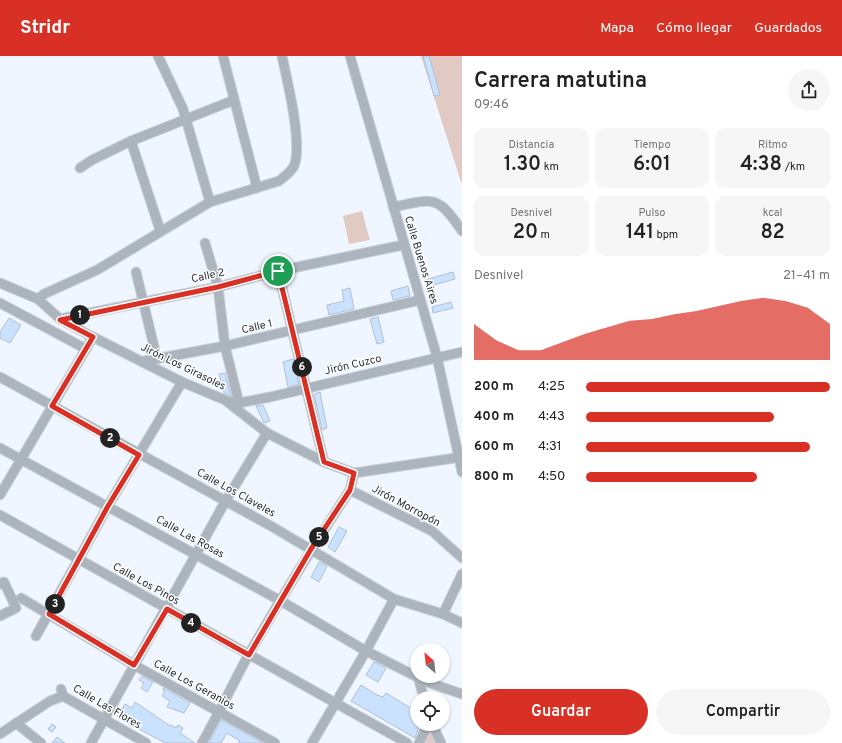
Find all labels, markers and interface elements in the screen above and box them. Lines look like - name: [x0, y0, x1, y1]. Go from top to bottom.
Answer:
- text: Stridr: [20, 16, 70, 40]
- text: Mapa: [600, 20, 634, 37]
- text: Cómo llegar: [656, 20, 732, 37]
- text: Guardados: [754, 20, 822, 37]
- text: Carrera matutina: [474, 68, 647, 95]
- button: share: [788, 69, 830, 111]
- text: 09:46: [474, 97, 509, 113]
- text: Distancia: [508, 138, 554, 152]
- text: Tiempo: [633, 138, 671, 152]
- text: Ritmo: [758, 138, 787, 152]
- text: 1.30: [504, 152, 541, 178]
- text: 6:01: [633, 152, 671, 178]
- text: 4:38: [740, 152, 782, 178]
- text: km: [541, 160, 559, 174]
- text: /km: [782, 160, 805, 174]
- text: Desnivel: [510, 206, 552, 220]
- text: Pulso: [638, 206, 666, 220]
- text: kcal: [763, 206, 782, 220]
- street label: Calle Buenos Aires: [401, 214, 441, 306]
- text: 20: [513, 220, 538, 246]
- text: 141: [626, 220, 654, 246]
- text: 82: [761, 220, 785, 246]
- text: m: [538, 228, 550, 242]
- text: bpm: [654, 228, 678, 242]
- pin: [261, 254, 295, 288]
- icon: arrive: [267, 260, 289, 282]
- street label: Calle 2: [190, 266, 226, 286]
- text: Desnivel: [474, 268, 523, 284]
- text: 21–41 m: [783, 268, 830, 284]
- pin: 1: [70, 305, 90, 325]
- text: 1: [78, 308, 82, 322]
- street label: Calle 1: [240, 317, 274, 337]
- street label: Jirón Los Girasoles: [138, 340, 228, 394]
- street label: Jirón Cuzco: [323, 352, 383, 378]
- pin: 6: [292, 357, 312, 377]
- text: 6: [299, 360, 305, 374]
- text: 200 m: [474, 379, 514, 395]
- text: 4:25: [538, 379, 565, 395]
- text: 400 m: [474, 409, 514, 425]
- text: 4:43: [538, 409, 565, 425]
- pin: 2: [100, 428, 120, 448]
- text: 2: [107, 431, 113, 445]
- text: 600 m: [474, 439, 514, 455]
- text: 4:31: [538, 439, 562, 455]
- street label: Calle Los Claveles: [194, 465, 278, 521]
- text: 800 m: [474, 469, 514, 485]
- text: 4:50: [538, 469, 565, 485]
- street label: Jirón Morropón: [369, 482, 443, 530]
- street label: Calle Las Rosas: [153, 512, 227, 562]
- pin: 5: [309, 527, 329, 547]
- text: 5: [316, 530, 322, 544]
- street label: Calle Los Pinos: [110, 560, 182, 608]
- pin: 3: [45, 594, 65, 614]
- text: 3: [52, 597, 58, 611]
- pin: 4: [181, 613, 201, 633]
- text: 4: [187, 616, 195, 630]
- north arrow: [410, 643, 450, 683]
- map controls: [410, 643, 450, 731]
- street label: Calle Los Geranios: [151, 657, 237, 713]
- street label: Calle Las Flores: [70, 682, 144, 732]
- button: Guardar: [474, 689, 648, 735]
- button: Compartir: [656, 689, 830, 735]
- button: locate: [410, 691, 450, 731]

